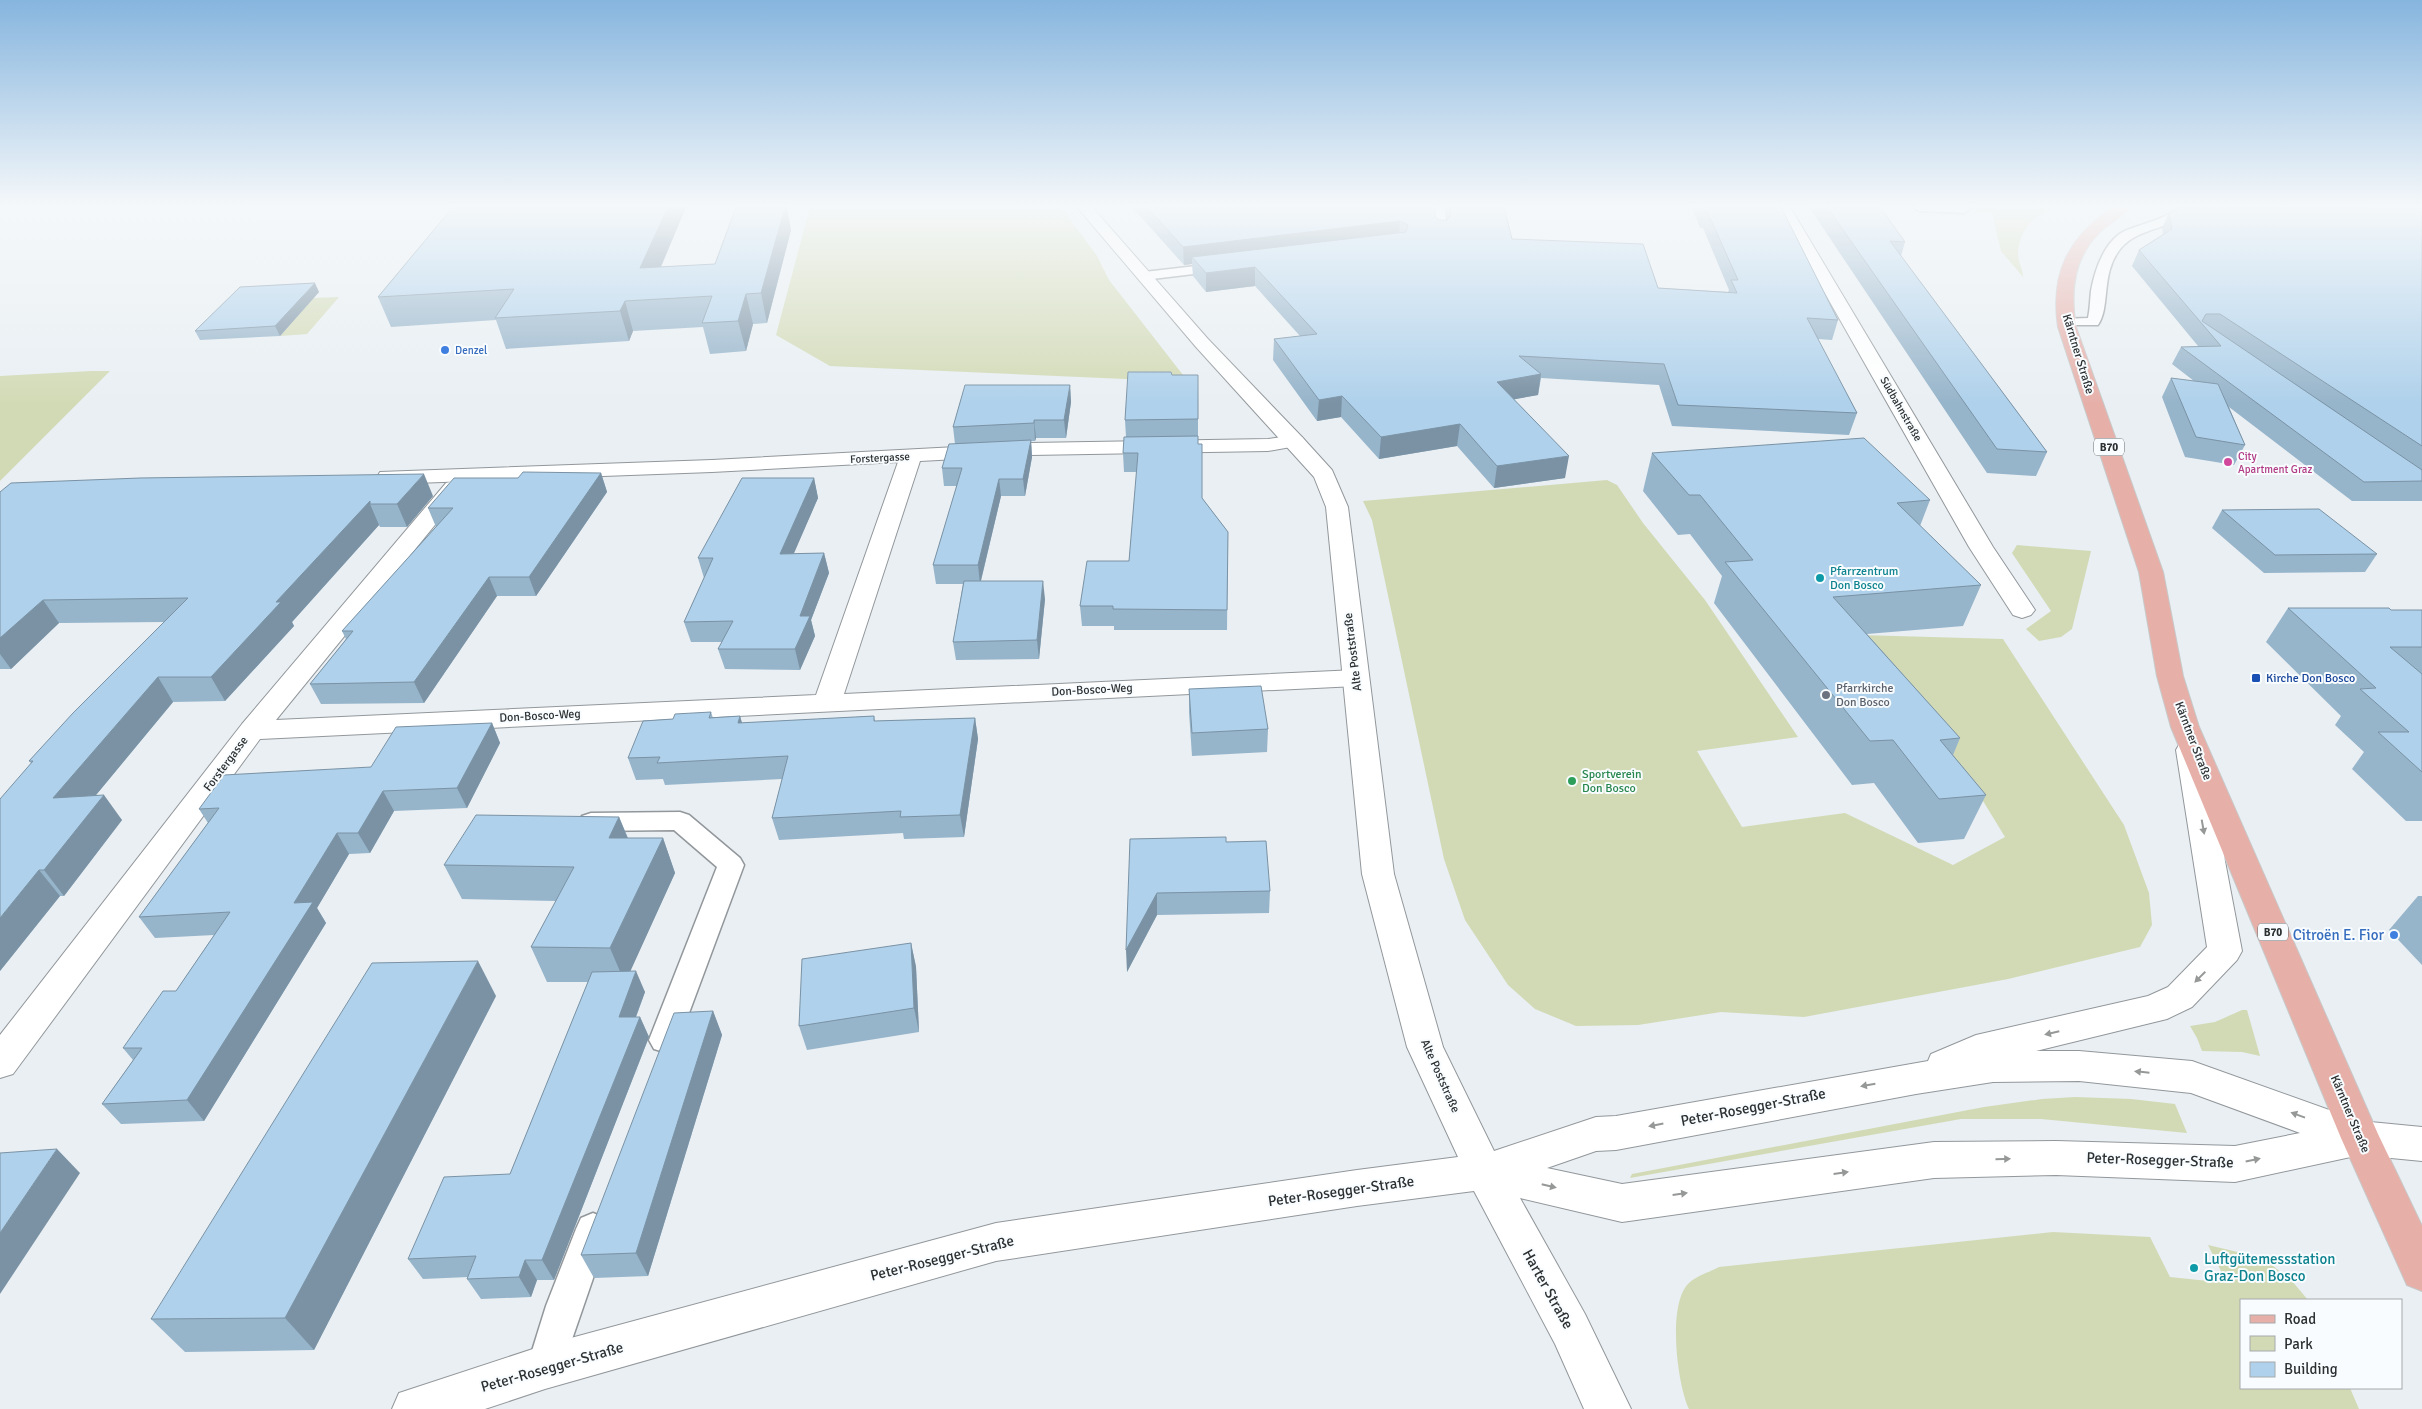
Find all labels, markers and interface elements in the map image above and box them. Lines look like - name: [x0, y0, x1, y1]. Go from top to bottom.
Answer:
- street label: Kärntner Straße: [2059, 312, 2097, 396]
- marker: Denzel: [439, 344, 451, 356]
- place label: Denzel: [455, 344, 487, 357]
- street label: Südbahnstraße: [1877, 375, 1925, 443]
- road number: B70: [2094, 438, 2124, 456]
- street label: Forstergasse: [850, 450, 910, 466]
- place label: City Apartment Graz: [2238, 450, 2312, 476]
- marker: City Apartment Graz: [2222, 456, 2234, 468]
- place label: Pfarrzentrum Don Bosco: [1830, 564, 1898, 593]
- marker: Pfarrzentrum Don Bosco: [1814, 572, 1826, 584]
- street label: Alte Poststraße: [1341, 612, 1365, 692]
- place label: Kirche Don Bosco: [2266, 671, 2355, 686]
- marker: Kirche Don Bosco: [2250, 672, 2262, 684]
- street label: Don-Bosco-Weg: [1051, 680, 1133, 700]
- place label: Pfarrkirche Don Bosco: [1836, 681, 1893, 710]
- marker: Pfarrkirche Don Bosco: [1820, 689, 1832, 701]
- street label: Kärntner Straße: [2171, 700, 2215, 782]
- street label: Don-Bosco-Weg: [499, 706, 581, 726]
- street label: Forstergasse: [200, 733, 252, 795]
- place label: Sportverein Don Bosco: [1582, 767, 1642, 796]
- marker: Sportverein Don Bosco: [1566, 775, 1578, 787]
- one-way arrow: [2200, 819, 2208, 835]
- road number: B70: [2258, 924, 2288, 940]
- place label: Citroën E. Fior: [2293, 926, 2384, 944]
- marker: Citroën E. Fior: [2388, 929, 2400, 941]
- one-way arrow: [2194, 970, 2206, 982]
- one-way arrow: [2044, 1029, 2059, 1037]
- street label: Alte Poststraße: [1417, 1037, 1463, 1115]
- one-way arrow: [2134, 1068, 2150, 1076]
- street label: Kärntner Straße: [2327, 1073, 2373, 1155]
- one-way arrow: [1859, 1082, 1875, 1090]
- street label: Peter-Rosegger-Straße: [1679, 1084, 1827, 1130]
- one-way arrow: [2290, 1111, 2305, 1119]
- one-way arrow: [1649, 1121, 1664, 1129]
- street label: Peter-Rosegger-Straße: [2086, 1148, 2234, 1172]
- one-way arrow: [1995, 1155, 2011, 1163]
- one-way arrow: [2245, 1156, 2260, 1164]
- one-way arrow: [1834, 1169, 1850, 1177]
- street label: Peter-Rosegger-Straße: [1267, 1172, 1415, 1210]
- one-way arrow: [1541, 1182, 1556, 1190]
- one-way arrow: [1673, 1190, 1689, 1198]
- street label: Peter-Rosegger-Straße: [868, 1231, 1016, 1285]
- street label: Harter Straße: [1519, 1246, 1577, 1332]
- place label: Luftgütemessstation Graz-Don Bosco: [2204, 1250, 2335, 1285]
- marker: Luftgütemessstation Graz-Don Bosco: [2188, 1262, 2200, 1274]
- legend: [2240, 1299, 2402, 1389]
- text: Road: [2284, 1310, 2316, 1328]
- text: Park: [2284, 1335, 2313, 1353]
- street label: Peter-Rosegger-Straße: [479, 1338, 625, 1396]
- text: Building: [2284, 1360, 2338, 1378]

